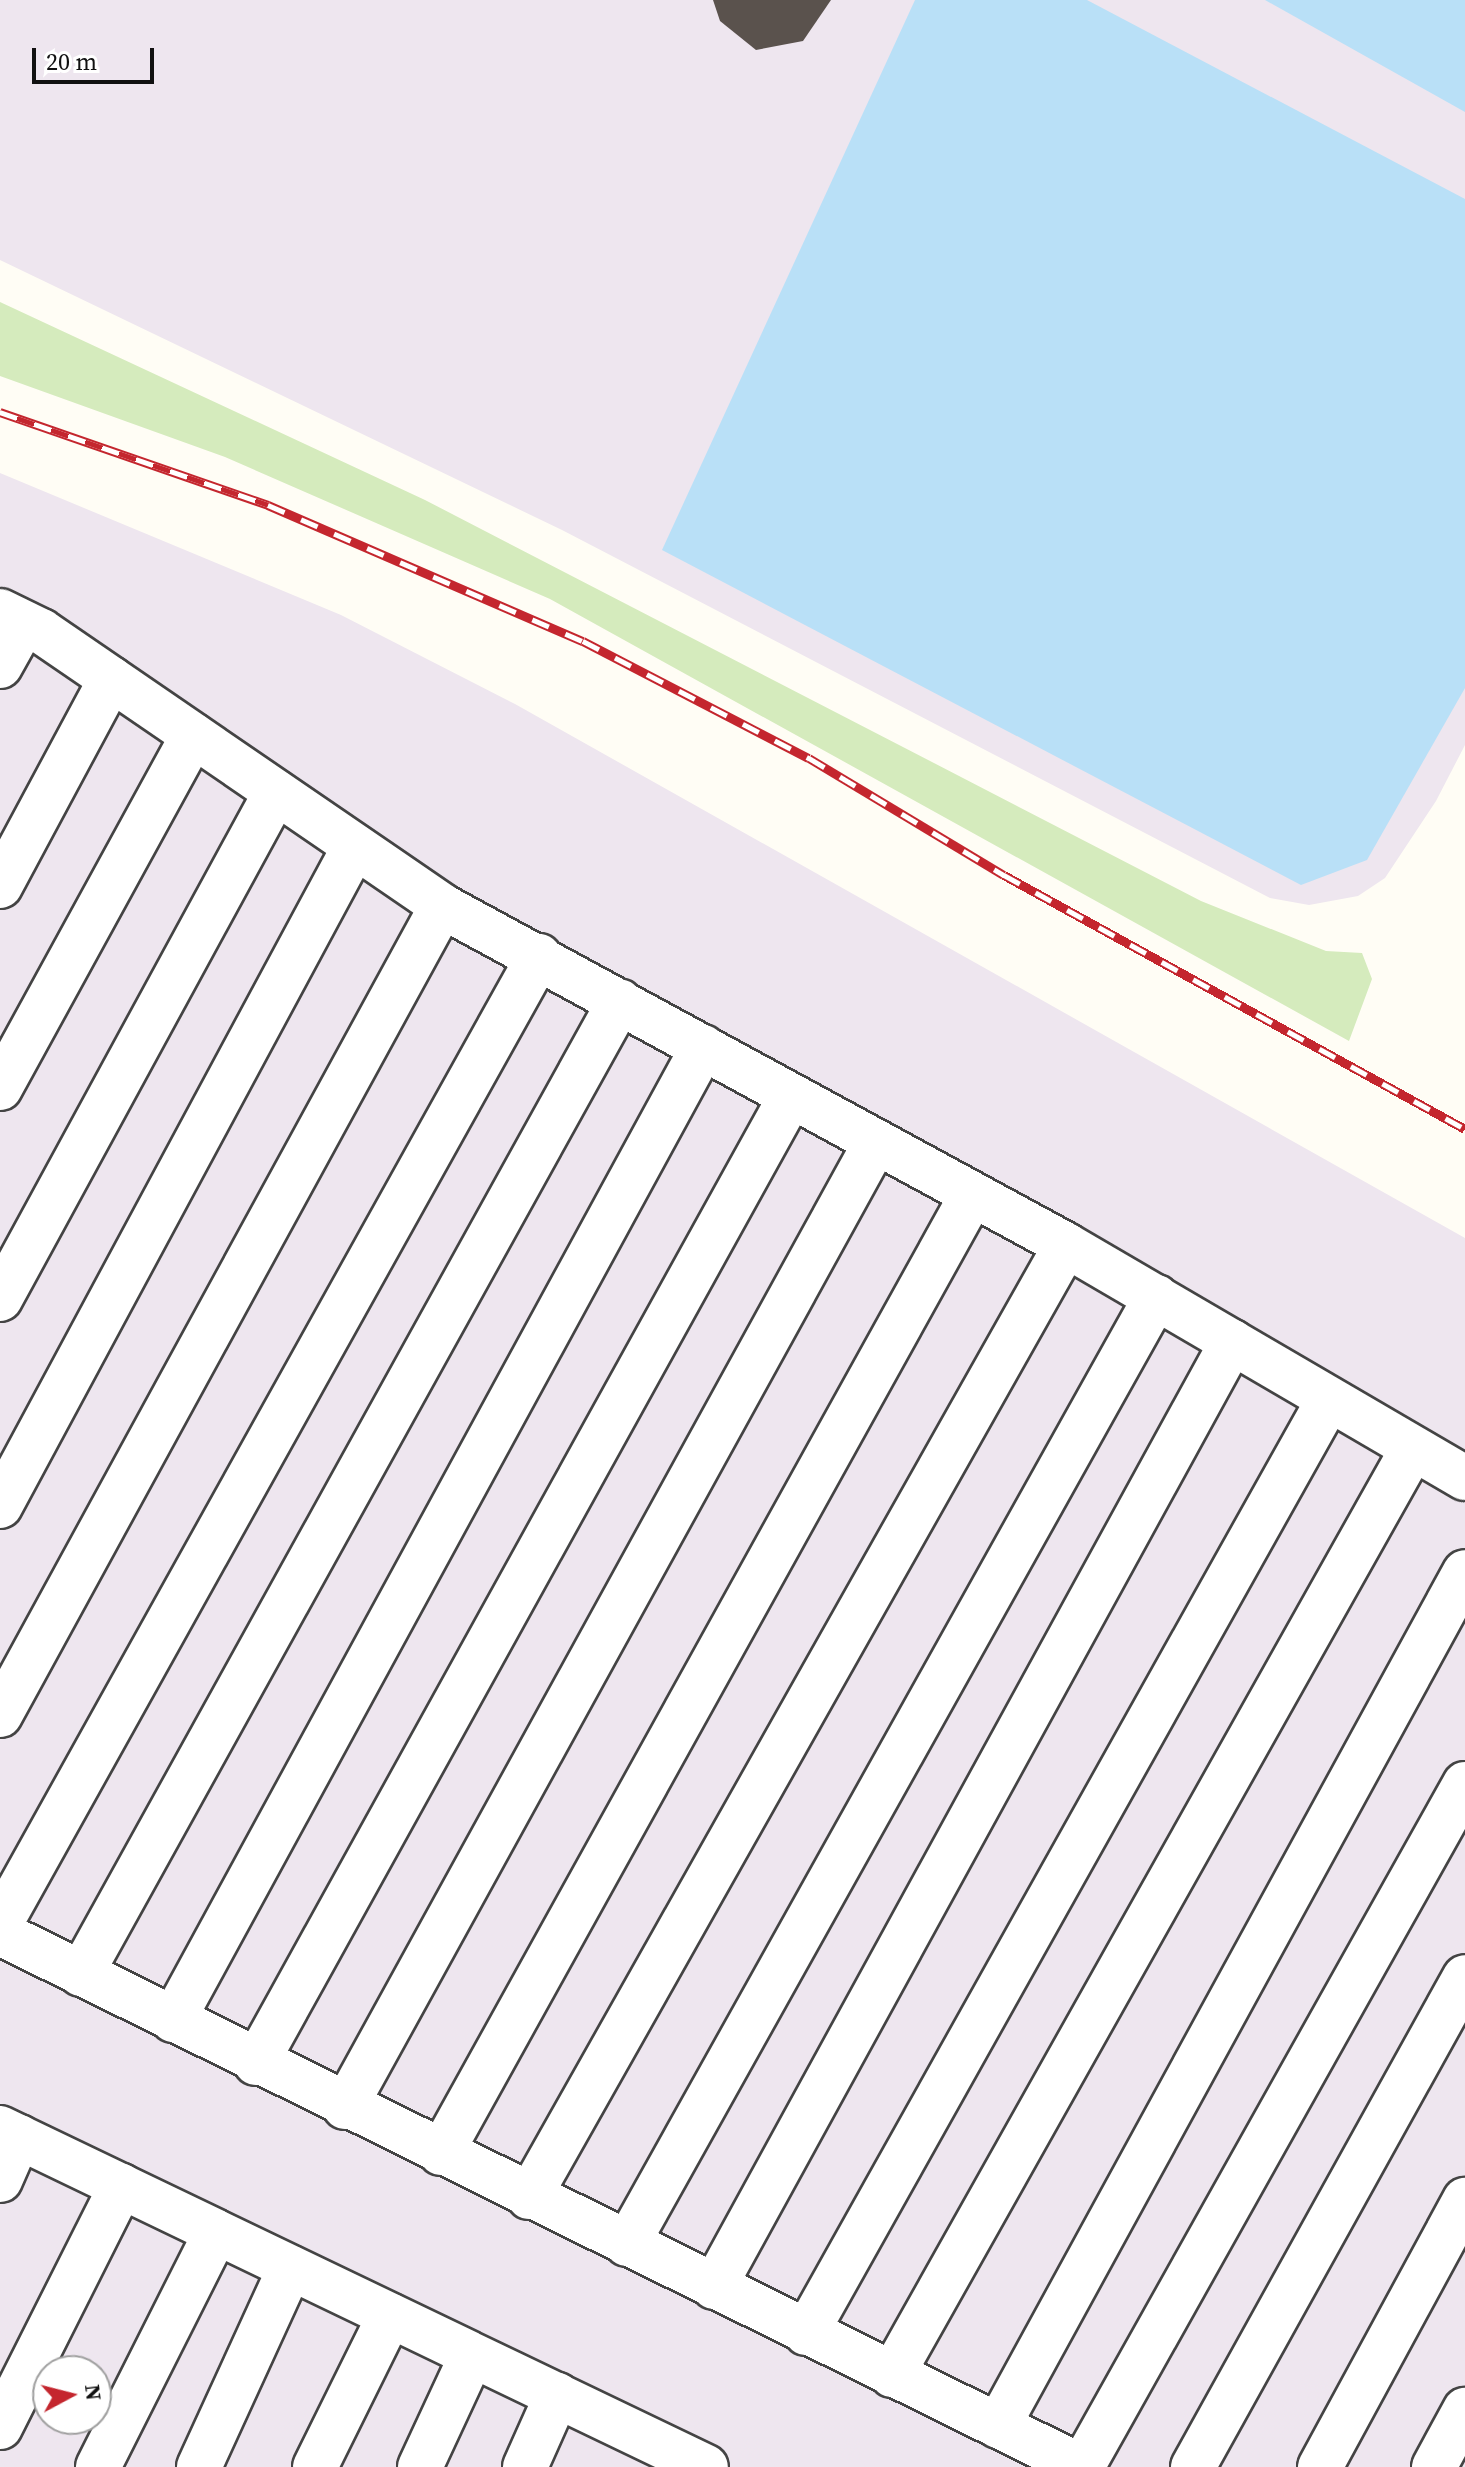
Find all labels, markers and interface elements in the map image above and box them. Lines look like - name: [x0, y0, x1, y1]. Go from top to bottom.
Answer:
- scale bar: [36, 32, 158, 82]
- text: 20 m: [46, 45, 97, 78]
- north arrow: [32, 2355, 112, 2435]
- text: N: [78, 2383, 110, 2402]

